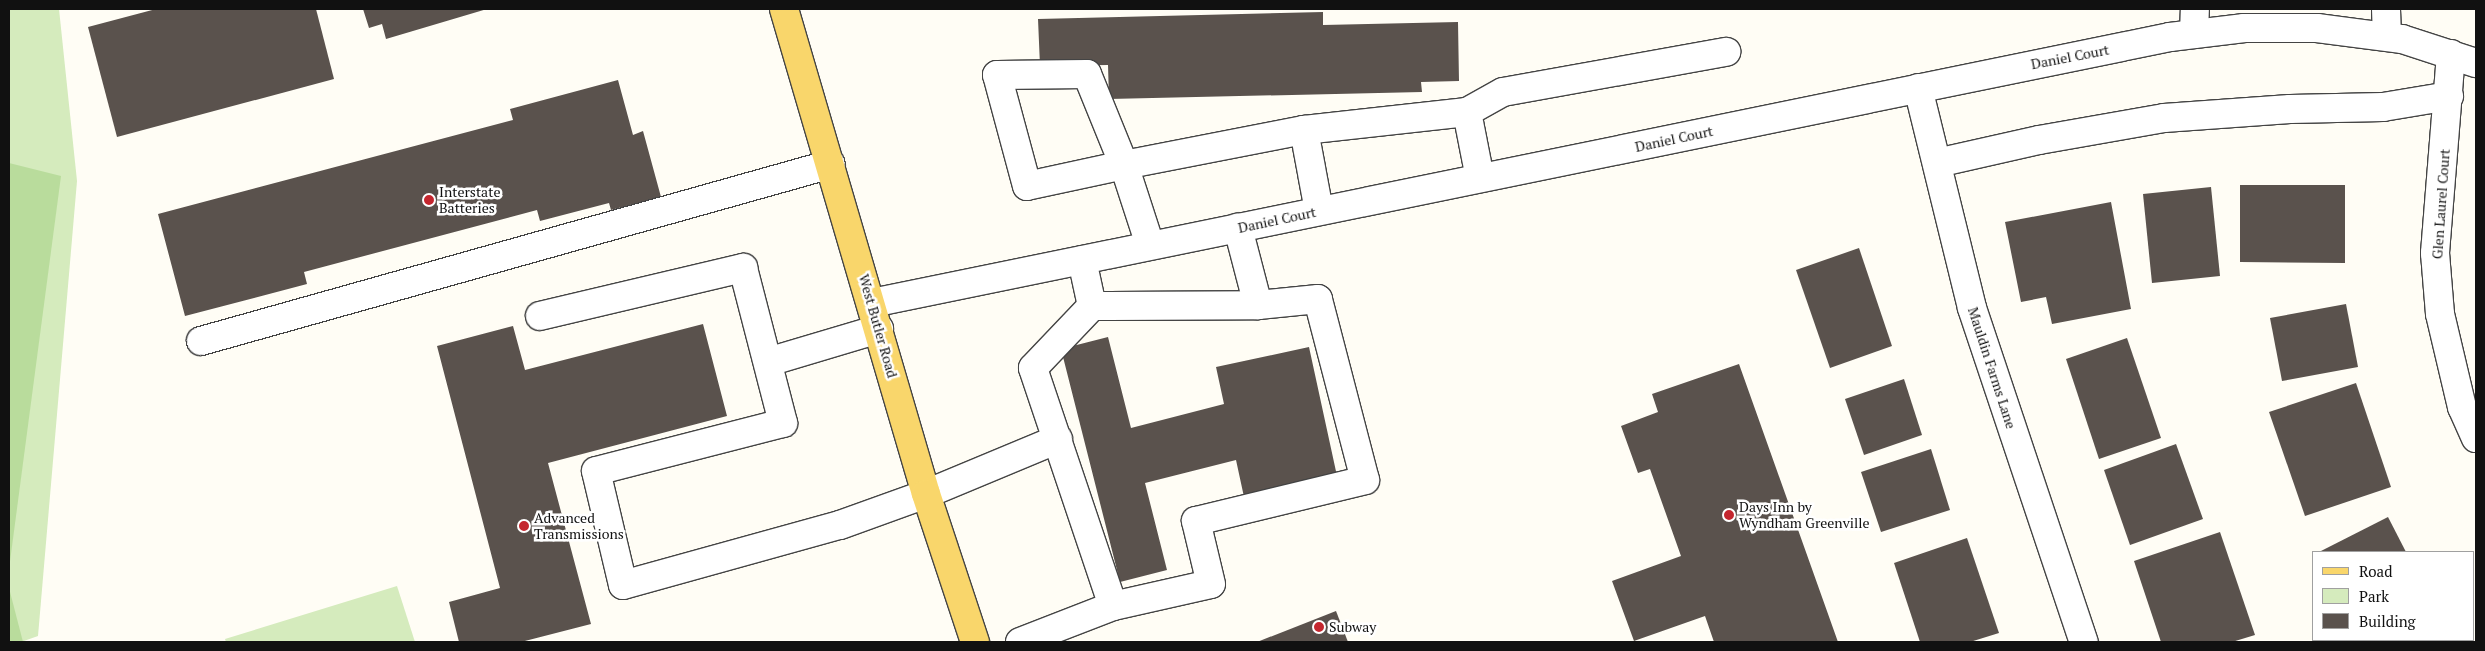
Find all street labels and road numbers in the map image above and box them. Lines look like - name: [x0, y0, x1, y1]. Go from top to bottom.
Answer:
- street label: Daniel Court: [2030, 41, 2110, 73]
- street label: Daniel Court: [1634, 123, 1714, 155]
- street label: Glen Laurel Court: [2429, 148, 2453, 260]
- street label: Daniel Court: [1237, 204, 1317, 236]
- street label: West Butler Road: [855, 272, 901, 380]
- street label: Mauldin Farms Lane: [1964, 305, 2020, 431]

